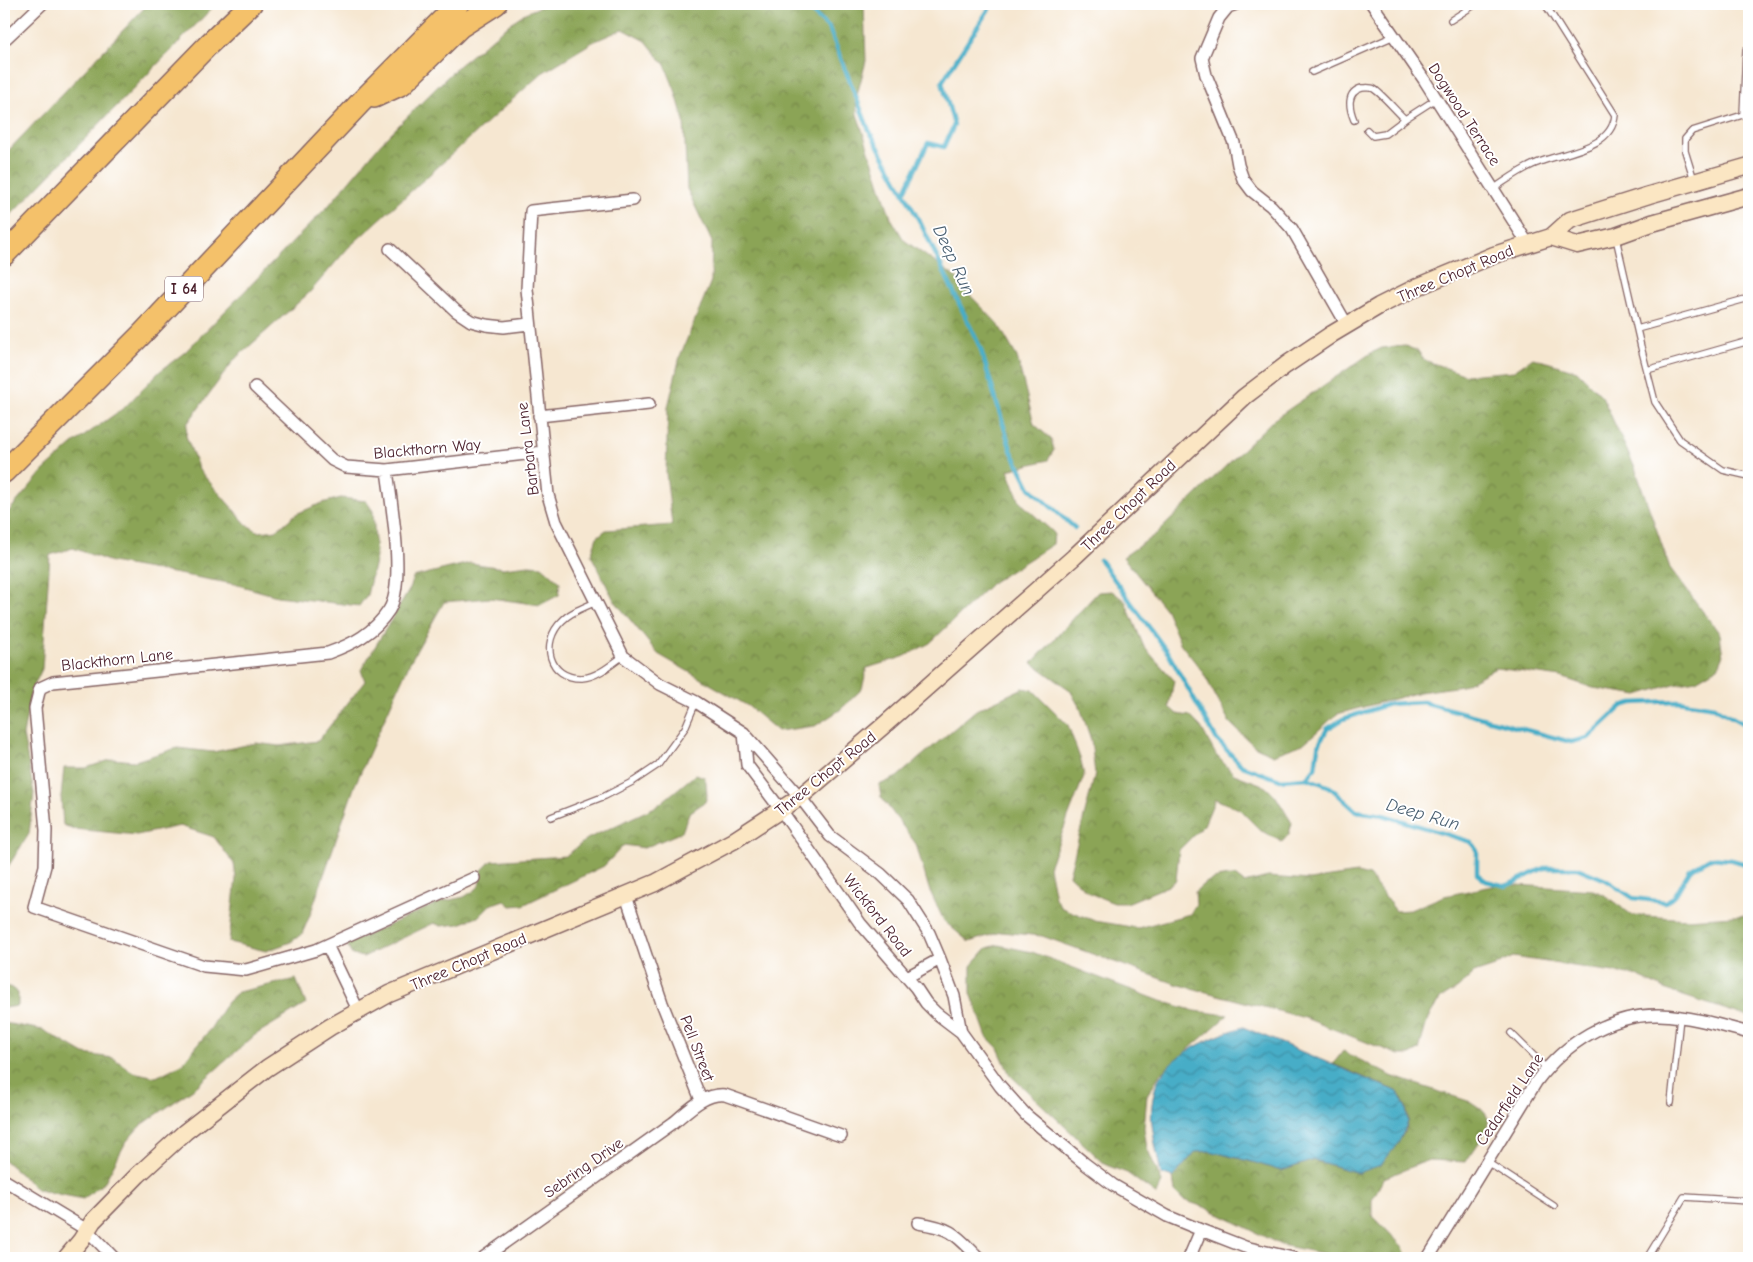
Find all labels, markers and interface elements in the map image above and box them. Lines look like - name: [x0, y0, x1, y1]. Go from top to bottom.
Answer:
- street label: Dogwood Terrace: [1424, 60, 1504, 169]
- water label: Deep Run: [928, 222, 979, 299]
- street label: Three Chopt Road: [1395, 241, 1516, 306]
- road number: I 64: [165, 276, 203, 302]
- street label: Barbara Lane: [513, 401, 543, 497]
- street label: Blackthorn Way: [373, 435, 482, 463]
- street label: Three Chopt Road: [1078, 456, 1180, 555]
- street label: Blackthorn Lane: [60, 645, 174, 675]
- street label: Three Chopt Road: [772, 728, 879, 820]
- water label: Deep Run: [1384, 794, 1462, 835]
- street label: Wickford Road: [839, 871, 915, 960]
- street label: Three Chopt Road: [408, 929, 529, 994]
- street label: Pell Street: [676, 1013, 718, 1084]
- street label: Cedarfield Lane: [1472, 1050, 1547, 1149]
- street label: Sebring Drive: [541, 1134, 627, 1202]

